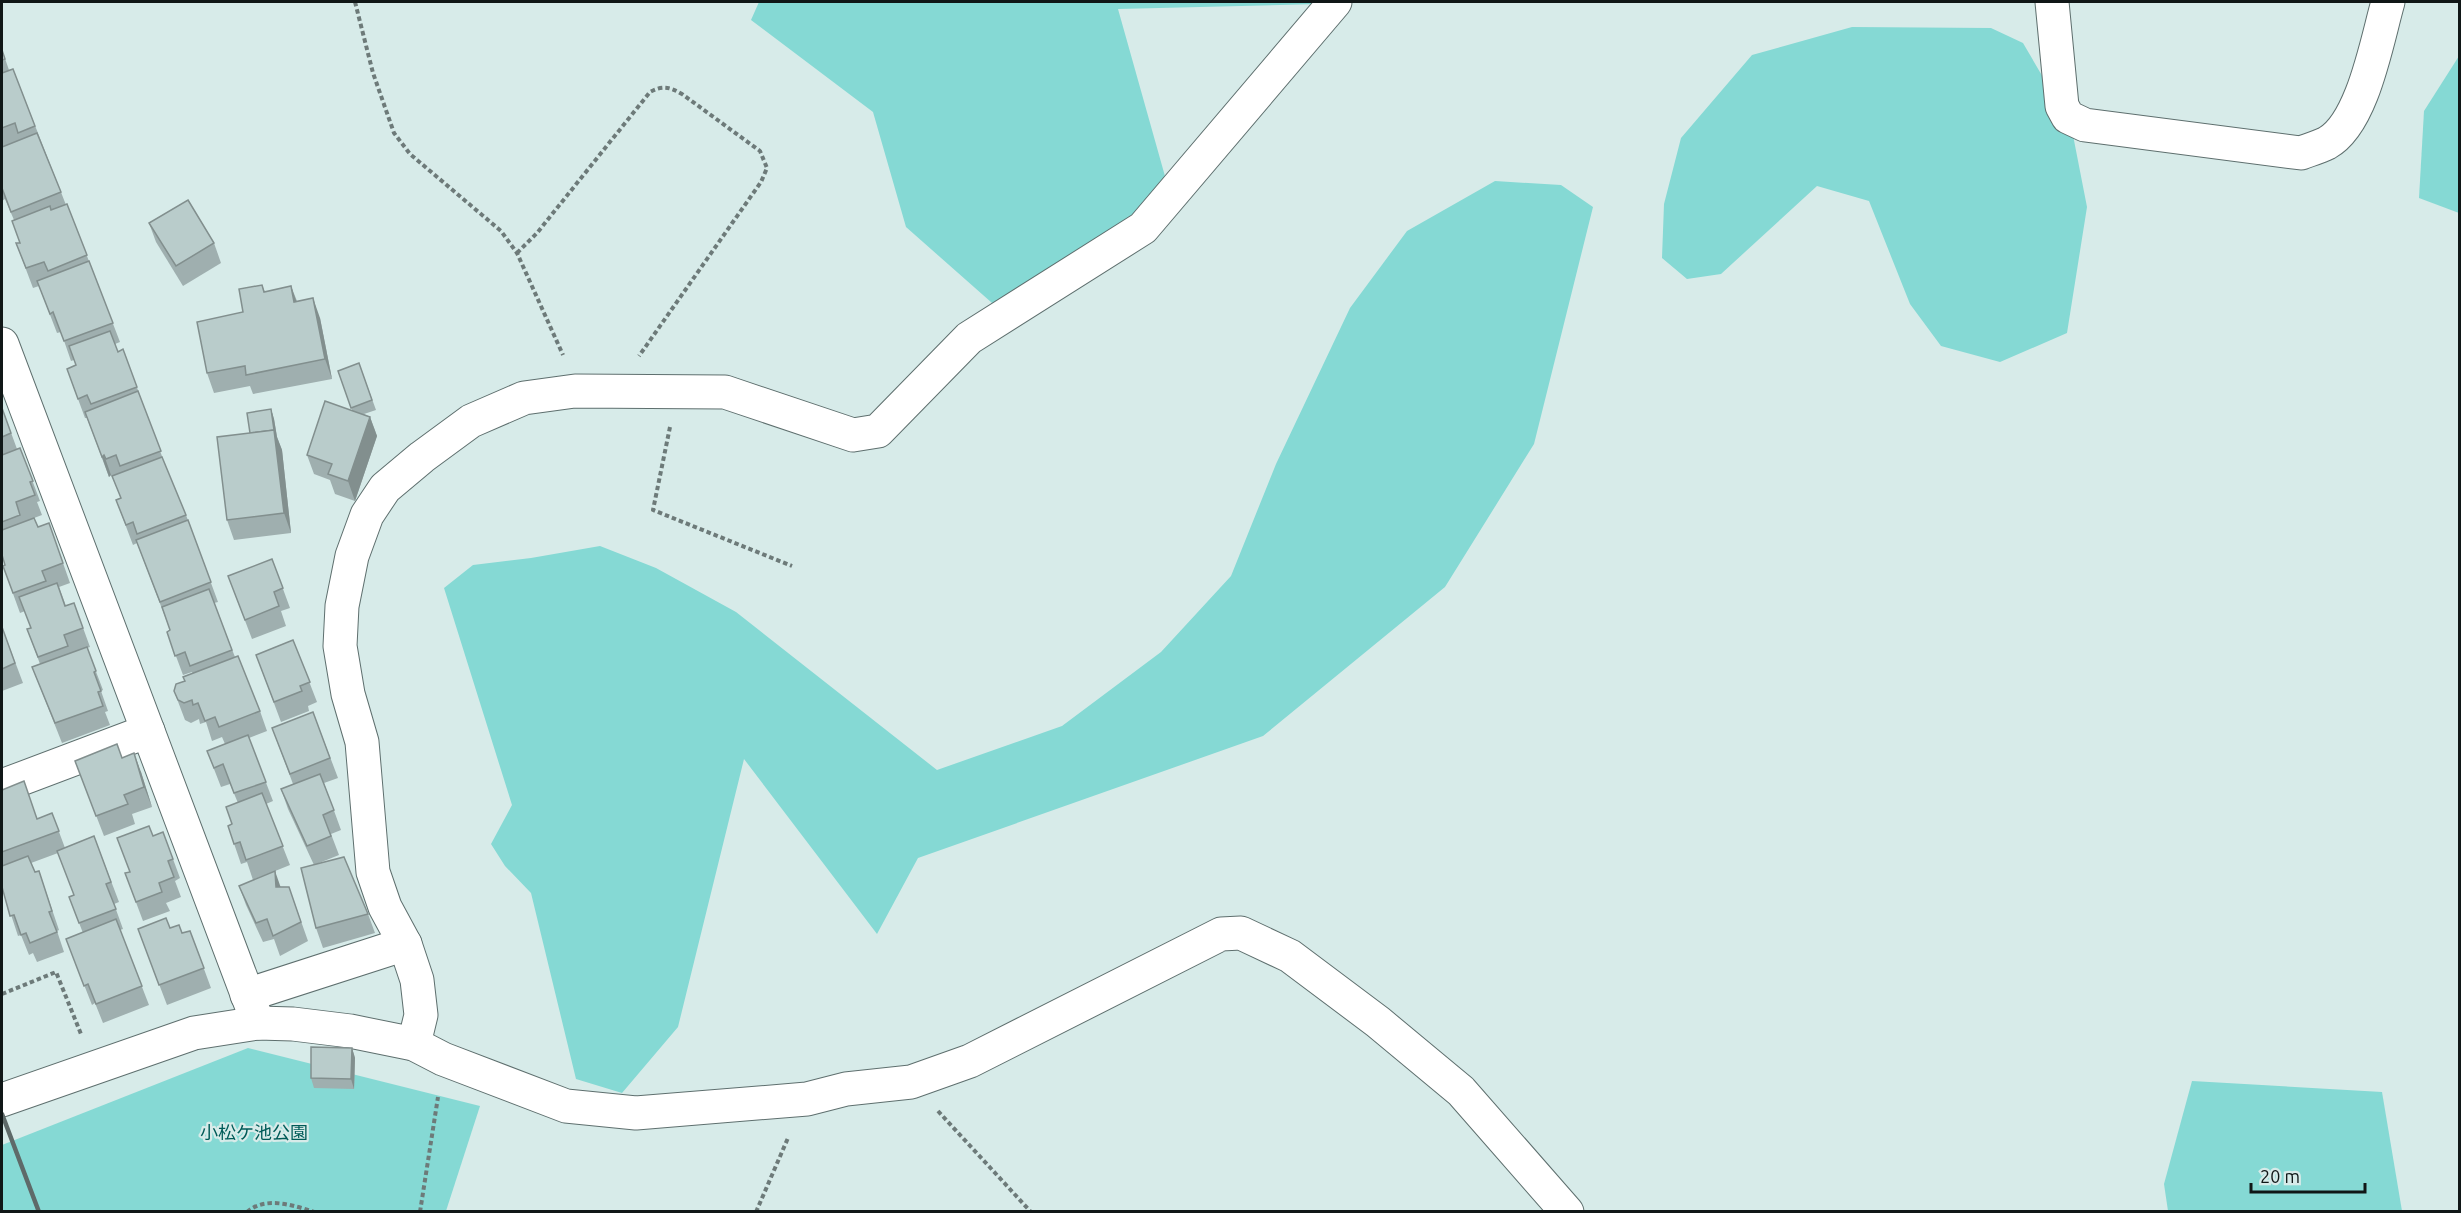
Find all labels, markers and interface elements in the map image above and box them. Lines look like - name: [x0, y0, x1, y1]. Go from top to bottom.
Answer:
- park label: 小松ケ池公園: [200, 1122, 308, 1142]
- scale bar: [2251, 1156, 2365, 1194]
- text: 20 m: [2260, 1166, 2300, 1186]

